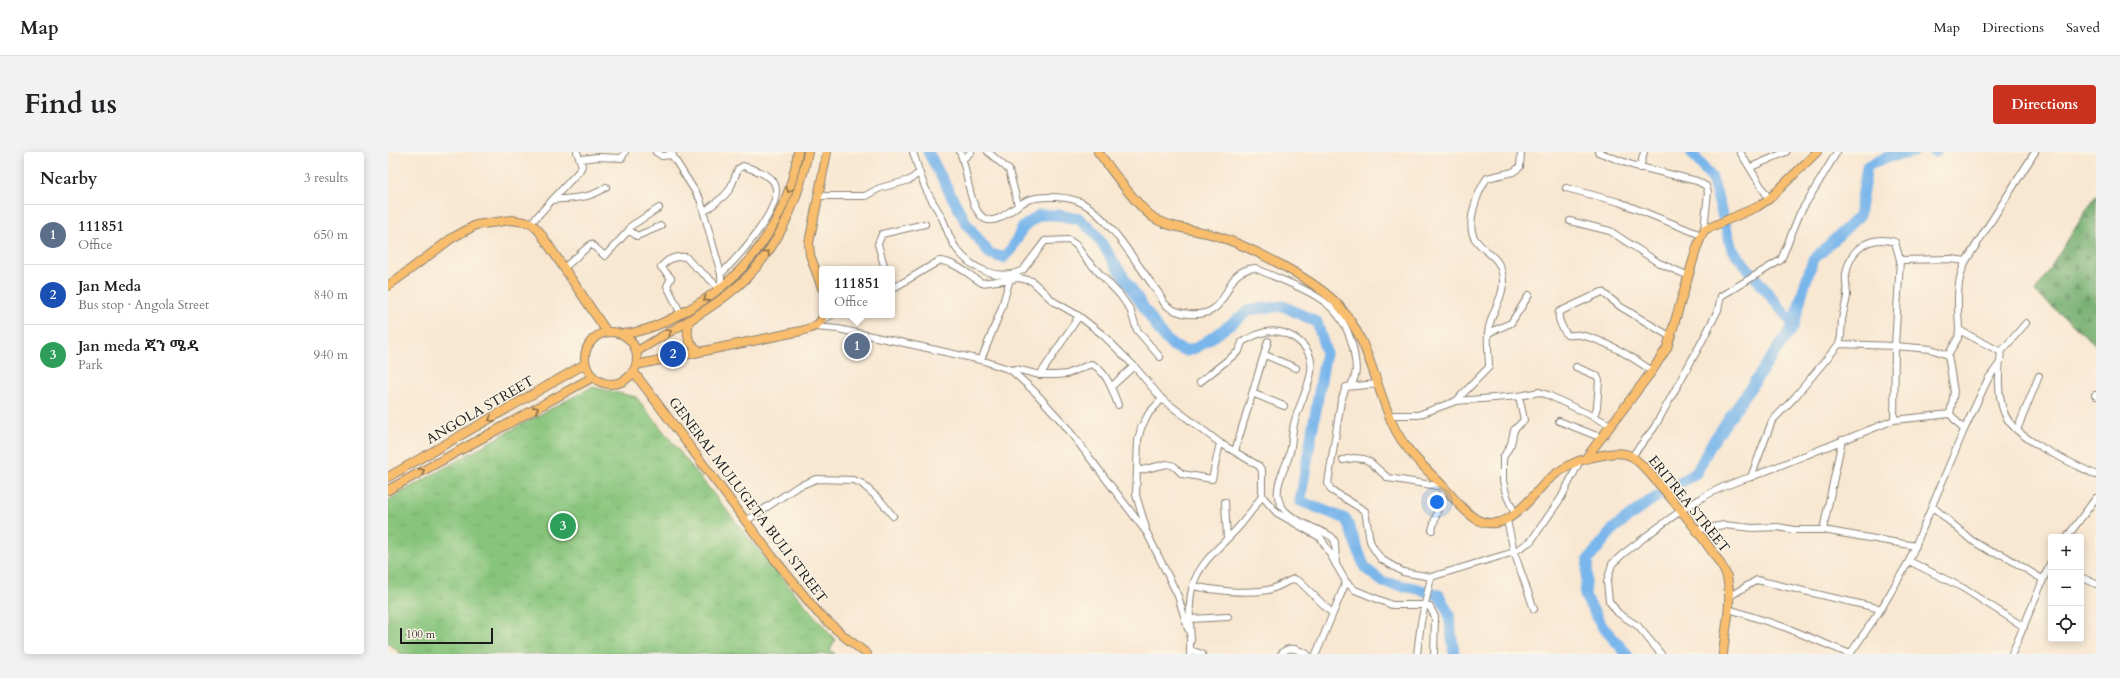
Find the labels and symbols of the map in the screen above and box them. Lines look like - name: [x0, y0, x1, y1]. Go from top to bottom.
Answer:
- one-way arrow: [785, 186, 794, 193]
- one-way arrow: [762, 250, 769, 257]
- one-way arrow: [703, 294, 710, 302]
- one-way arrow: [665, 329, 672, 336]
- pin: 1: [844, 331, 870, 361]
- pin: 2: [660, 339, 686, 369]
- street label: ANGOLA STREET: [423, 371, 537, 449]
- street label: GENERAL MULUGETA BULI STREET: [664, 393, 832, 607]
- one-way arrow: [532, 406, 539, 413]
- one-way arrow: [488, 414, 495, 421]
- street label: ERITREA STREET: [1644, 451, 1734, 557]
- one-way arrow: [418, 469, 425, 476]
- your location: [1427, 492, 1447, 512]
- pin: 3: [550, 511, 576, 541]
- scale bar: [400, 626, 493, 645]

